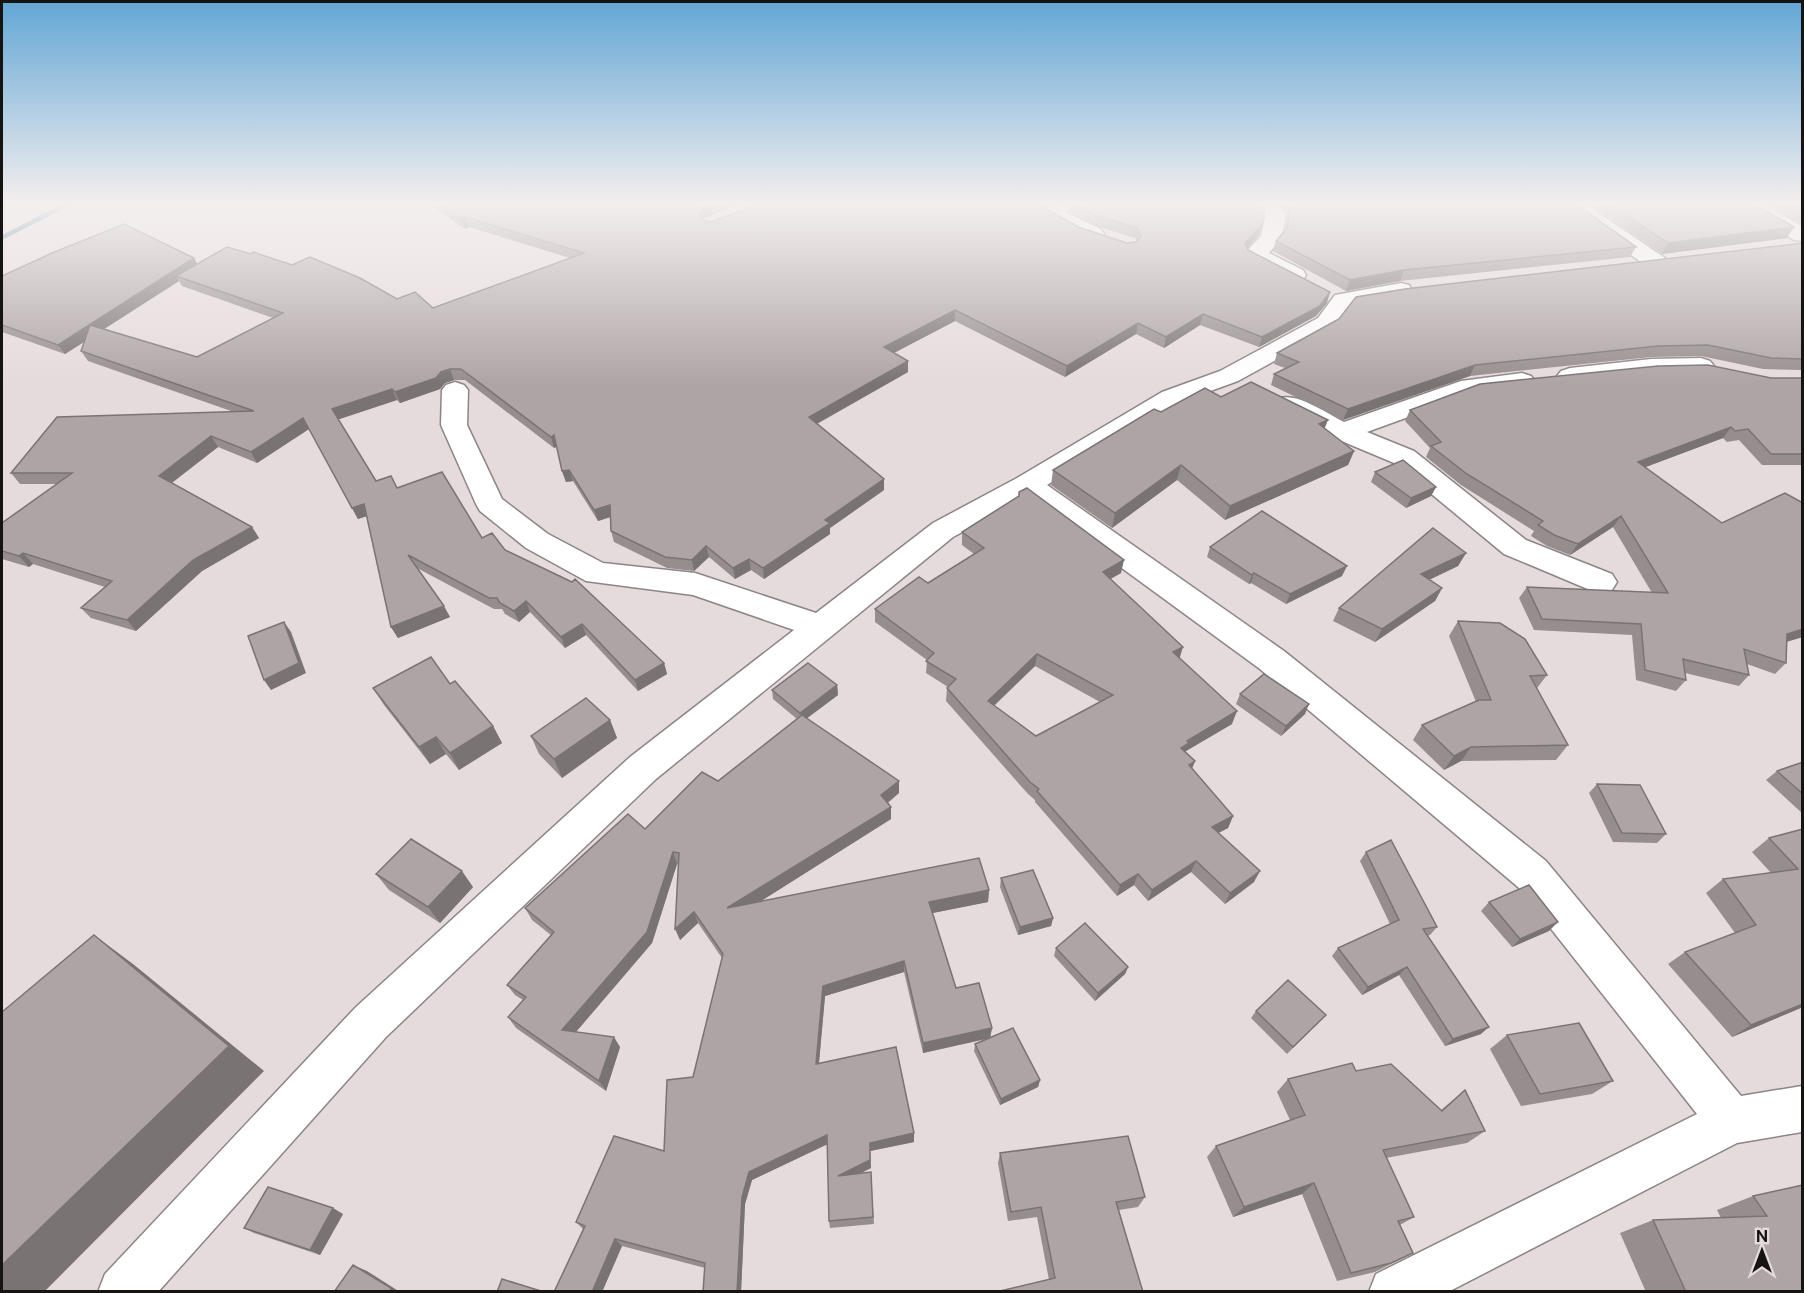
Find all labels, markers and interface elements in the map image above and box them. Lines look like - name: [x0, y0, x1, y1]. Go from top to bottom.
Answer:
- north arrow: [1732, 1221, 1792, 1281]
- text: N: [1756, 1227, 1768, 1246]

